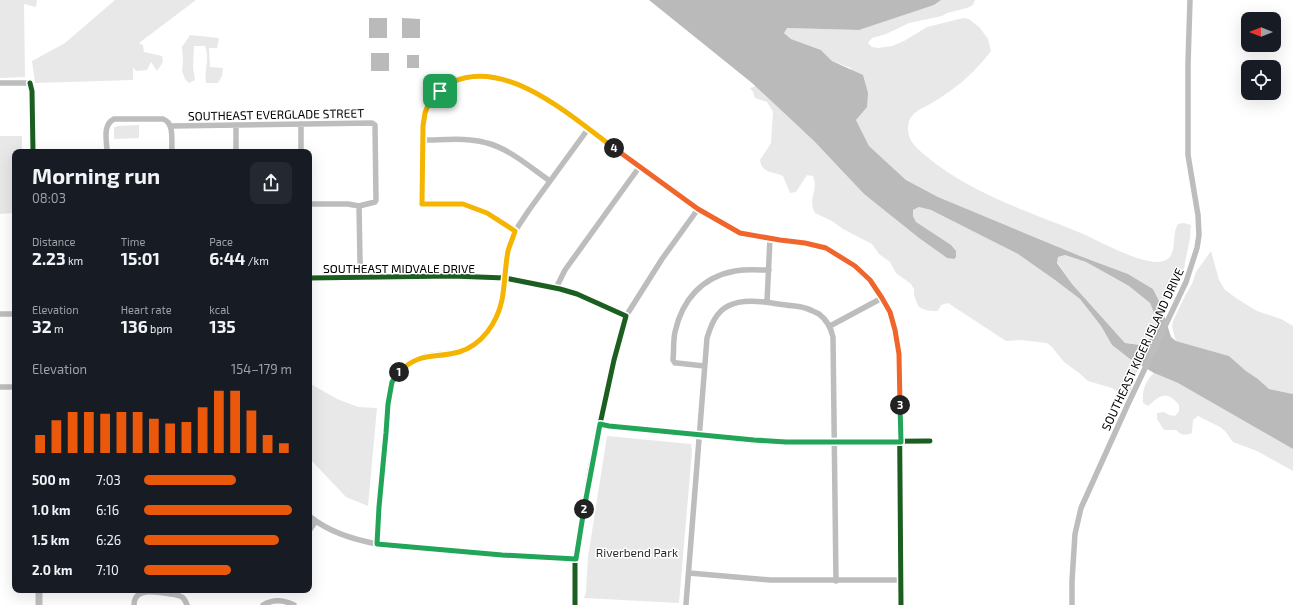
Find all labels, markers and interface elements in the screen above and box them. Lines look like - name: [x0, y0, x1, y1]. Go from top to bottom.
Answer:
- north arrow: [1241, 12, 1281, 52]
- map controls: [1241, 12, 1281, 100]
- button: locate: [1241, 60, 1281, 100]
- pin: [423, 74, 457, 108]
- icon: arrive: [429, 80, 451, 102]
- street label: SOUTHEAST EVERGLADE STREET: [188, 105, 364, 123]
- pin: 4: [604, 138, 624, 158]
- text: 4: [610, 141, 618, 154]
- text: Morning run: [32, 162, 160, 188]
- button: share: [250, 162, 292, 204]
- text: 08:03: [32, 190, 66, 206]
- text: Distance: [32, 235, 75, 248]
- text: Time: [121, 235, 145, 248]
- text: Pace: [209, 235, 233, 248]
- text: 2.23: [32, 248, 66, 268]
- text: 15:01: [121, 248, 160, 268]
- text: 6:44: [209, 248, 245, 268]
- text: km: [66, 254, 83, 267]
- text: /km: [245, 254, 269, 267]
- street label: SOUTHEAST MIDVALE DRIVE: [323, 261, 475, 275]
- street label: SOUTHEAST KIGER ISLAND DRIVE: [1098, 265, 1186, 433]
- text: Elevation: [32, 303, 79, 316]
- text: Heart rate: [121, 303, 172, 316]
- text: kcal: [209, 303, 229, 316]
- text: 32: [32, 316, 52, 336]
- text: 136: [121, 316, 148, 336]
- text: 135: [209, 316, 236, 336]
- text: m: [52, 322, 64, 335]
- text: bpm: [148, 322, 172, 335]
- text: Elevation: [32, 361, 87, 377]
- text: 154–179 m: [231, 361, 292, 377]
- pin: 1: [389, 362, 409, 382]
- text: 1: [397, 365, 401, 378]
- pin: 3: [890, 395, 910, 415]
- text: 3: [897, 398, 903, 411]
- text: 500 m: [32, 472, 70, 488]
- text: 7:03: [96, 472, 121, 488]
- pin: 2: [574, 499, 594, 519]
- text: 1.0 km: [32, 502, 71, 518]
- text: 6:16: [96, 502, 119, 518]
- text: 2: [581, 502, 587, 515]
- text: 1.5 km: [32, 532, 70, 548]
- text: 6:26: [96, 532, 121, 548]
- park label: Riverbend Park: [596, 545, 678, 559]
- text: 2.0 km: [32, 562, 72, 578]
- text: 7:10: [96, 562, 119, 578]

